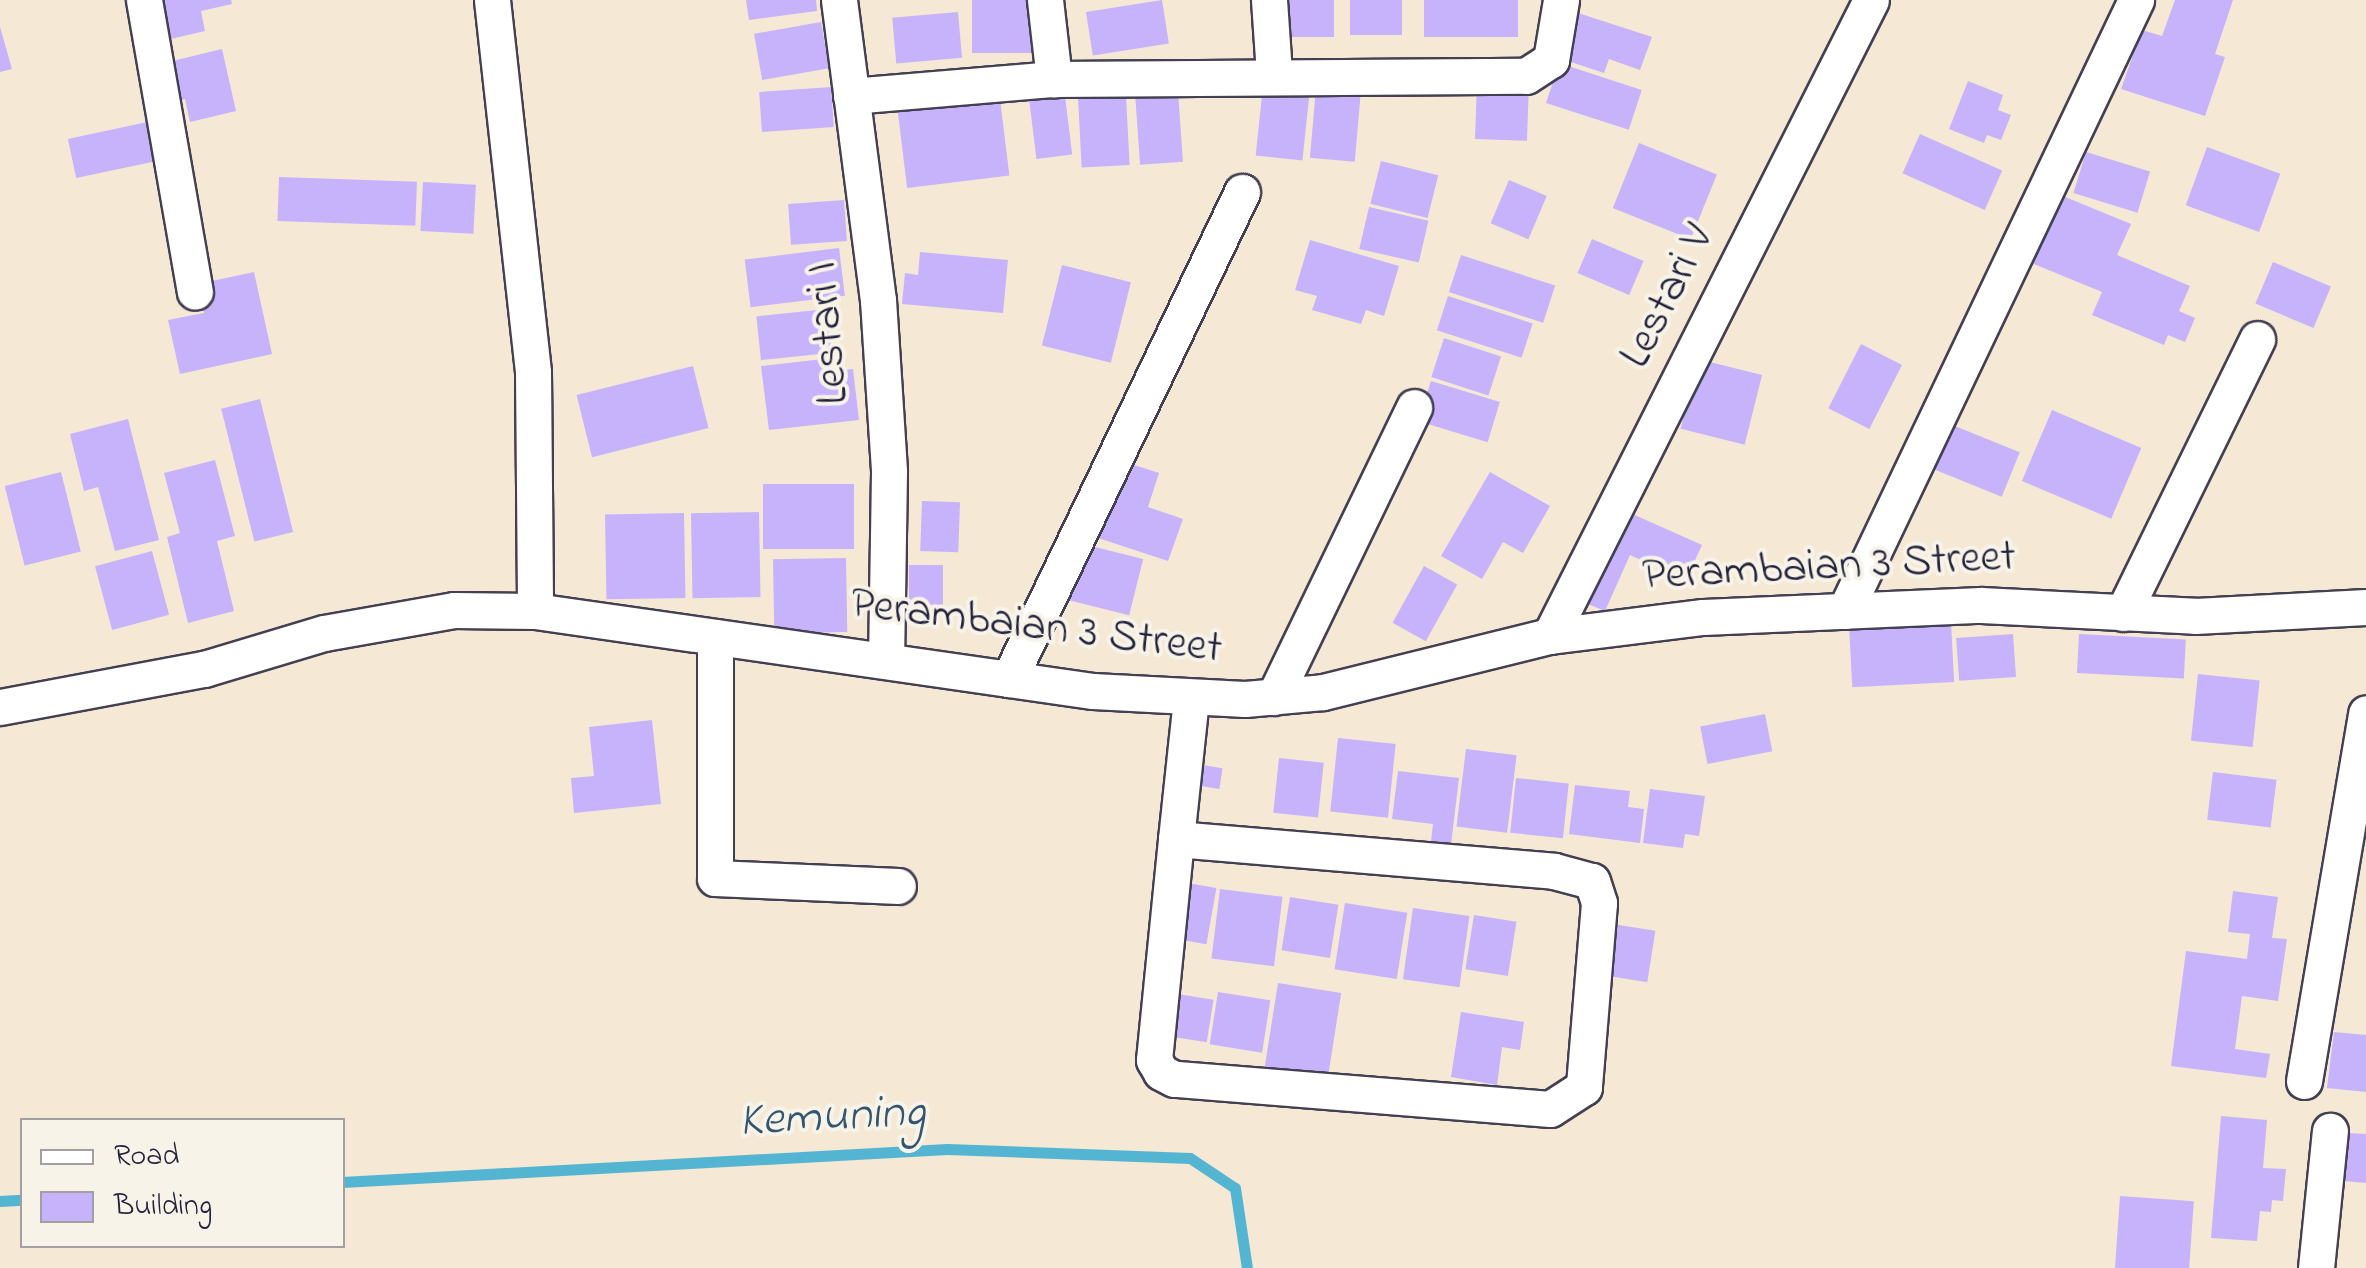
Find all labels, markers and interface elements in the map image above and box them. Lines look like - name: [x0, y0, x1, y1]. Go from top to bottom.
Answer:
- street label: Lestari V: [1610, 216, 1728, 378]
- street label: Lestari I: [797, 259, 863, 407]
- street label: Perambaian 3 Street: [1641, 531, 2017, 605]
- street label: Perambaian 3 Street: [847, 578, 1225, 678]
- water label: Kemuning: [737, 1084, 927, 1152]
- legend: [20, 1118, 345, 1248]
- text: Road: [114, 1135, 179, 1179]
- text: Building: [114, 1185, 212, 1229]

